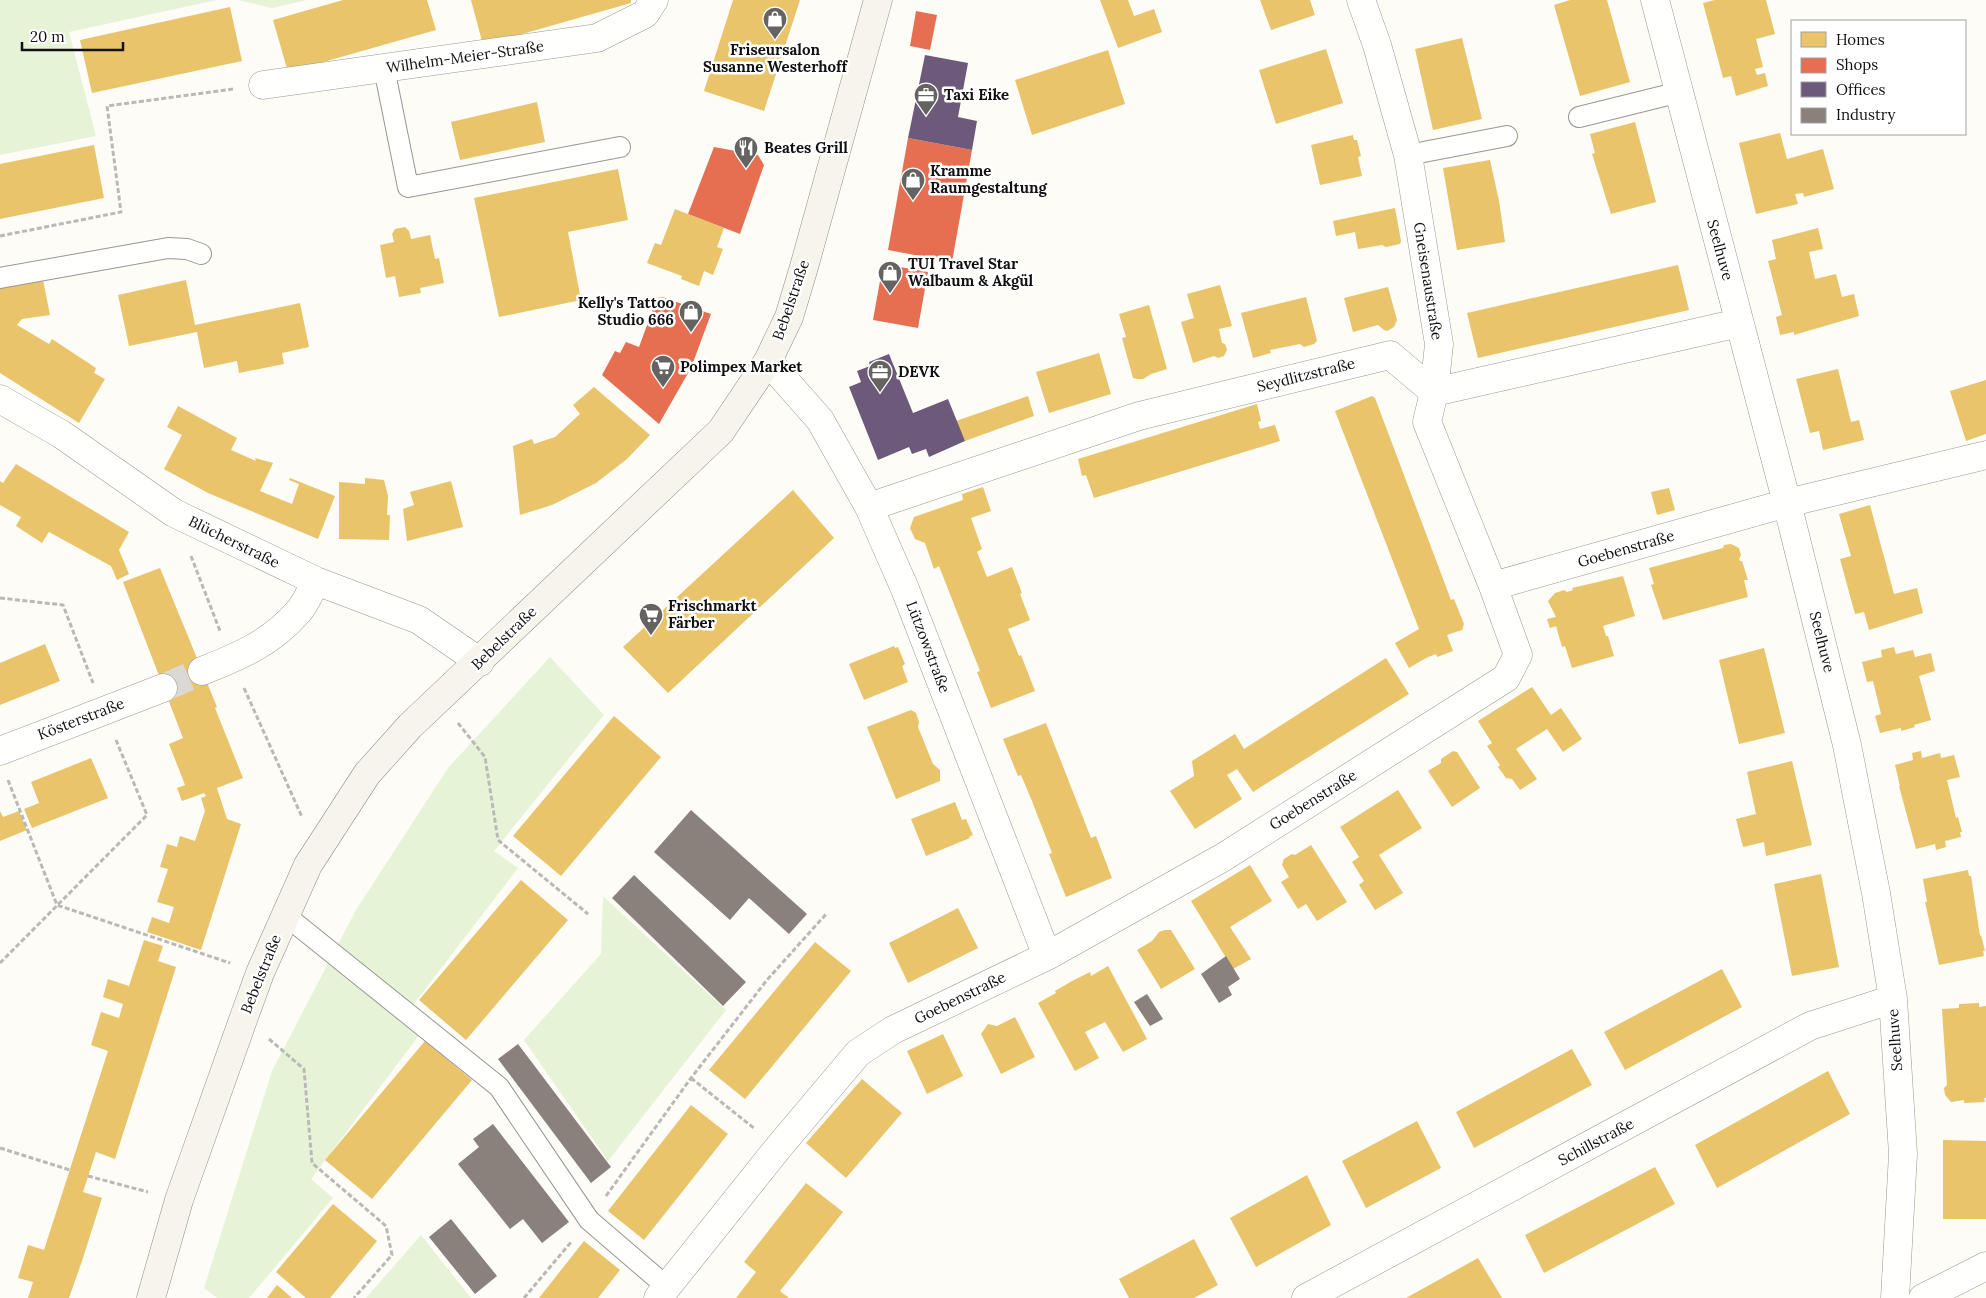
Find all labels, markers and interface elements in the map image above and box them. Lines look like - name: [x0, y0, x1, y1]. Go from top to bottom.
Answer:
- shop icon: Friseursalon Susanne Westerhoff: [762, 6, 788, 40]
- scale bar: [22, 20, 124, 52]
- legend: [1791, 20, 1966, 135]
- text: 20 m: [30, 27, 65, 46]
- text: Homes: [1836, 30, 1885, 49]
- street label: Wilhelm-Meier-Straße: [385, 36, 545, 77]
- place label: Friseursalon Susanne Westerhoff: [703, 40, 849, 76]
- text: Shops: [1836, 55, 1878, 74]
- text: Offices: [1836, 80, 1886, 99]
- office icon: Taxi Eike: [913, 82, 939, 116]
- place label: Taxi Eike: [944, 85, 1009, 104]
- text: Industry: [1836, 105, 1895, 124]
- restaurant icon: Beates Grill: [733, 135, 759, 169]
- place label: Beates Grill: [764, 138, 848, 157]
- place label: Kramme Raumgestaltung: [930, 161, 1048, 197]
- shop icon: Kramme Raumgestaltung: [900, 167, 926, 201]
- street label: Seelhuve: [1703, 217, 1738, 282]
- street label: Gneisenaustraße: [1410, 221, 1447, 341]
- place label: TUI Travel Star Walbaum & Akgül: [908, 254, 1034, 290]
- street label: Bebelstraße: [768, 257, 813, 342]
- shop icon: TUI Travel Star Walbaum & Akgül: [877, 260, 903, 294]
- place label: Kelly's Tattoo Studio 666: [578, 293, 675, 329]
- shop icon: Kelly's Tattoo Studio 666: [678, 299, 704, 333]
- street label: Seydlitzstraße: [1255, 353, 1357, 396]
- supermarket icon: Polimpex Market: [650, 354, 676, 388]
- place label: Polimpex Market: [680, 357, 803, 376]
- office icon: DEVK: [867, 359, 893, 393]
- place label: DEVK: [898, 362, 940, 381]
- street label: Blücherstraße: [186, 511, 283, 572]
- street label: Goebenstraße: [1575, 526, 1676, 571]
- place label: Frischmarkt Färber: [668, 596, 757, 632]
- street label: Lützowstraße: [902, 598, 955, 695]
- street label: Bebelstraße: [467, 602, 540, 674]
- supermarket icon: Frischmarkt Färber: [638, 602, 664, 636]
- street label: Seelhuve: [1806, 609, 1839, 674]
- street label: Kösterstraße: [35, 693, 127, 744]
- street label: Goebenstraße: [1266, 765, 1360, 834]
- street label: Bebelstraße: [236, 931, 285, 1016]
- street label: Goebenstraße: [911, 967, 1009, 1028]
- street label: Seelhuve: [1883, 1008, 1906, 1072]
- street label: Schillstraße: [1555, 1114, 1637, 1169]

